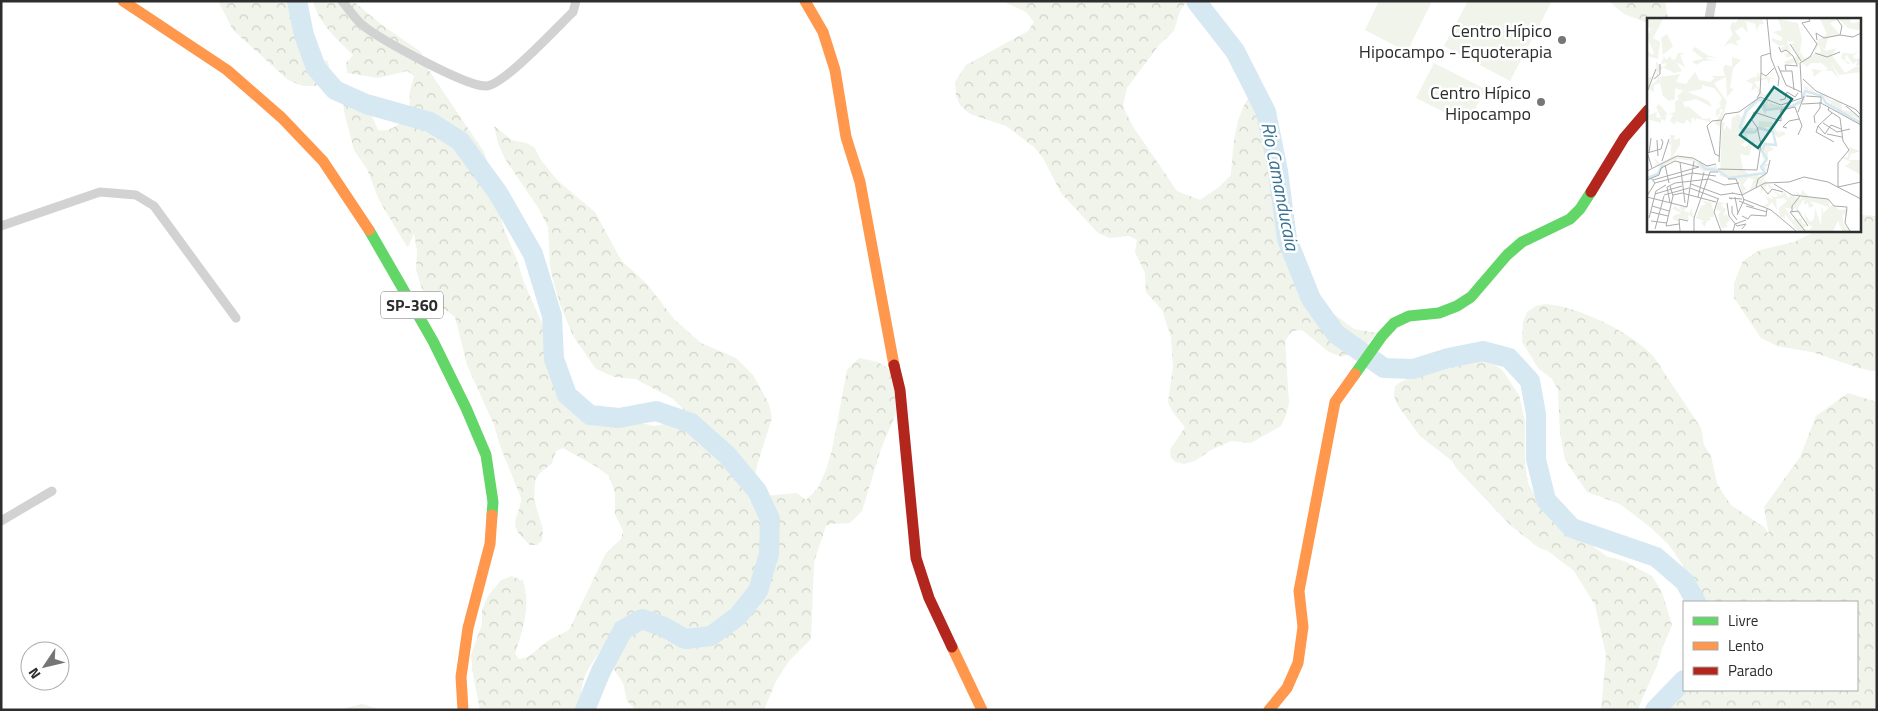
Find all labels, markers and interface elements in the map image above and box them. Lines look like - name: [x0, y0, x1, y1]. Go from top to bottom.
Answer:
- place label: Centro Hípico Hipocampo - Equoterapia: [1359, 17, 1552, 65]
- inset map: [1647, 18, 1860, 231]
- marker: Centro Hípico Hipocampo - Equoterapia: [1556, 34, 1568, 46]
- place label: Centro Hípico Hipocampo: [1430, 79, 1531, 127]
- marker: Centro Hípico Hipocampo: [1535, 96, 1547, 108]
- water label: Rio Camanducaia: [1254, 119, 1308, 254]
- road number: SP-360: [381, 292, 443, 318]
- legend: [1683, 601, 1858, 691]
- text: Livre: [1728, 609, 1758, 632]
- text: Lento: [1728, 634, 1764, 657]
- north arrow: [20, 641, 70, 691]
- text: Parado: [1728, 659, 1773, 682]
- text: N: [23, 664, 45, 684]

